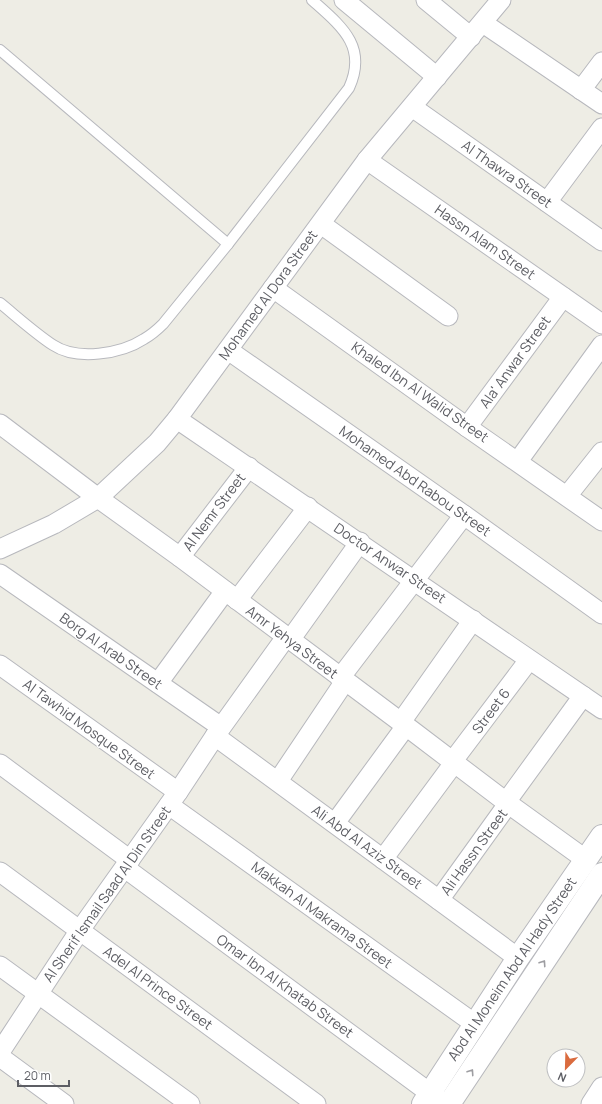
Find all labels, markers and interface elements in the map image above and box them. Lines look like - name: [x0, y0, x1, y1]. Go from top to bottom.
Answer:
- street label: Al Thawra Street: [458, 135, 557, 212]
- street label: Hassn Alam Street: [431, 200, 540, 284]
- street label: Mohamed Al Dora Street: [214, 226, 321, 364]
- street label: Ala' Anwar Street: [475, 311, 555, 412]
- street label: Khaled Ibn Al Walid Street: [348, 337, 493, 447]
- street label: Mohamed Abd Rabou Street: [336, 421, 495, 540]
- street label: Al Nemr Street: [178, 468, 250, 555]
- street label: Doctor Anwar Street: [331, 518, 450, 607]
- street label: Amr Yehya Street: [242, 601, 342, 683]
- street label: Borg Al Arab Street: [56, 608, 167, 693]
- street label: Al Tawhid Mosque Street: [19, 674, 160, 783]
- street label: Street 6: [467, 684, 514, 737]
- street label: Ali Abd Al Aziz Street: [308, 800, 427, 893]
- street label: Al Sherif Ismail Saad Al Din Street: [38, 802, 175, 986]
- street label: Ali Hassn Street: [436, 804, 512, 899]
- street label: Makkah Al Makrama Street: [248, 857, 397, 972]
- street label: Abd Al Moneim Abd Al Hady Street: [443, 873, 581, 1064]
- street label: Omar Ibn Al Khatab Street: [213, 929, 358, 1042]
- street label: Adel Al Prince Street: [100, 941, 217, 1034]
- one-way arrow: [538, 960, 546, 967]
- north arrow: [546, 1048, 586, 1088]
- scale bar: [18, 1062, 69, 1088]
- text: 20 m: [24, 1067, 51, 1084]
- one-way arrow: [466, 1069, 473, 1076]
- text: N: [555, 1069, 568, 1086]

